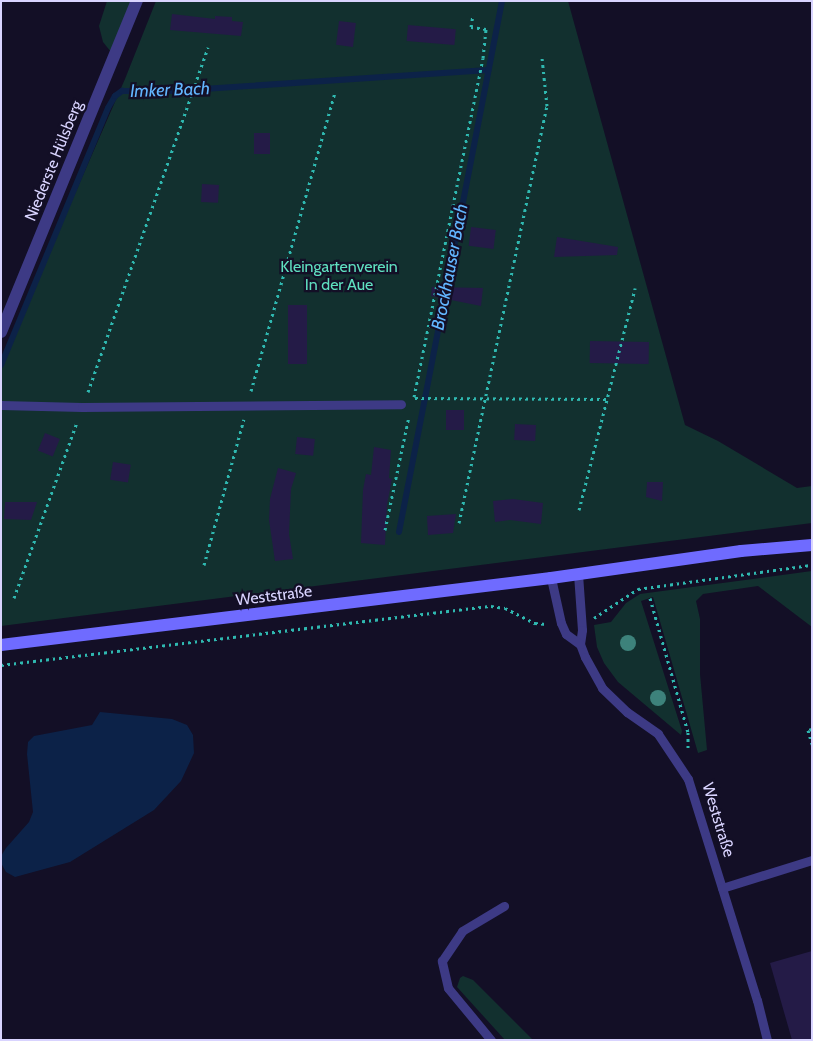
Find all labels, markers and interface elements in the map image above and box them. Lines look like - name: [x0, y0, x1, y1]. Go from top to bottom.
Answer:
- water label: Imker Bach: [130, 78, 210, 102]
- street label: Niederste Hülsberg: [21, 98, 87, 224]
- water label: Brockhauser Bach: [427, 202, 473, 332]
- park label: Kleingartenverein In der Aue: [280, 257, 398, 295]
- street label: Weststraße: [235, 582, 313, 610]
- street label: Weststraße: [698, 781, 738, 859]

